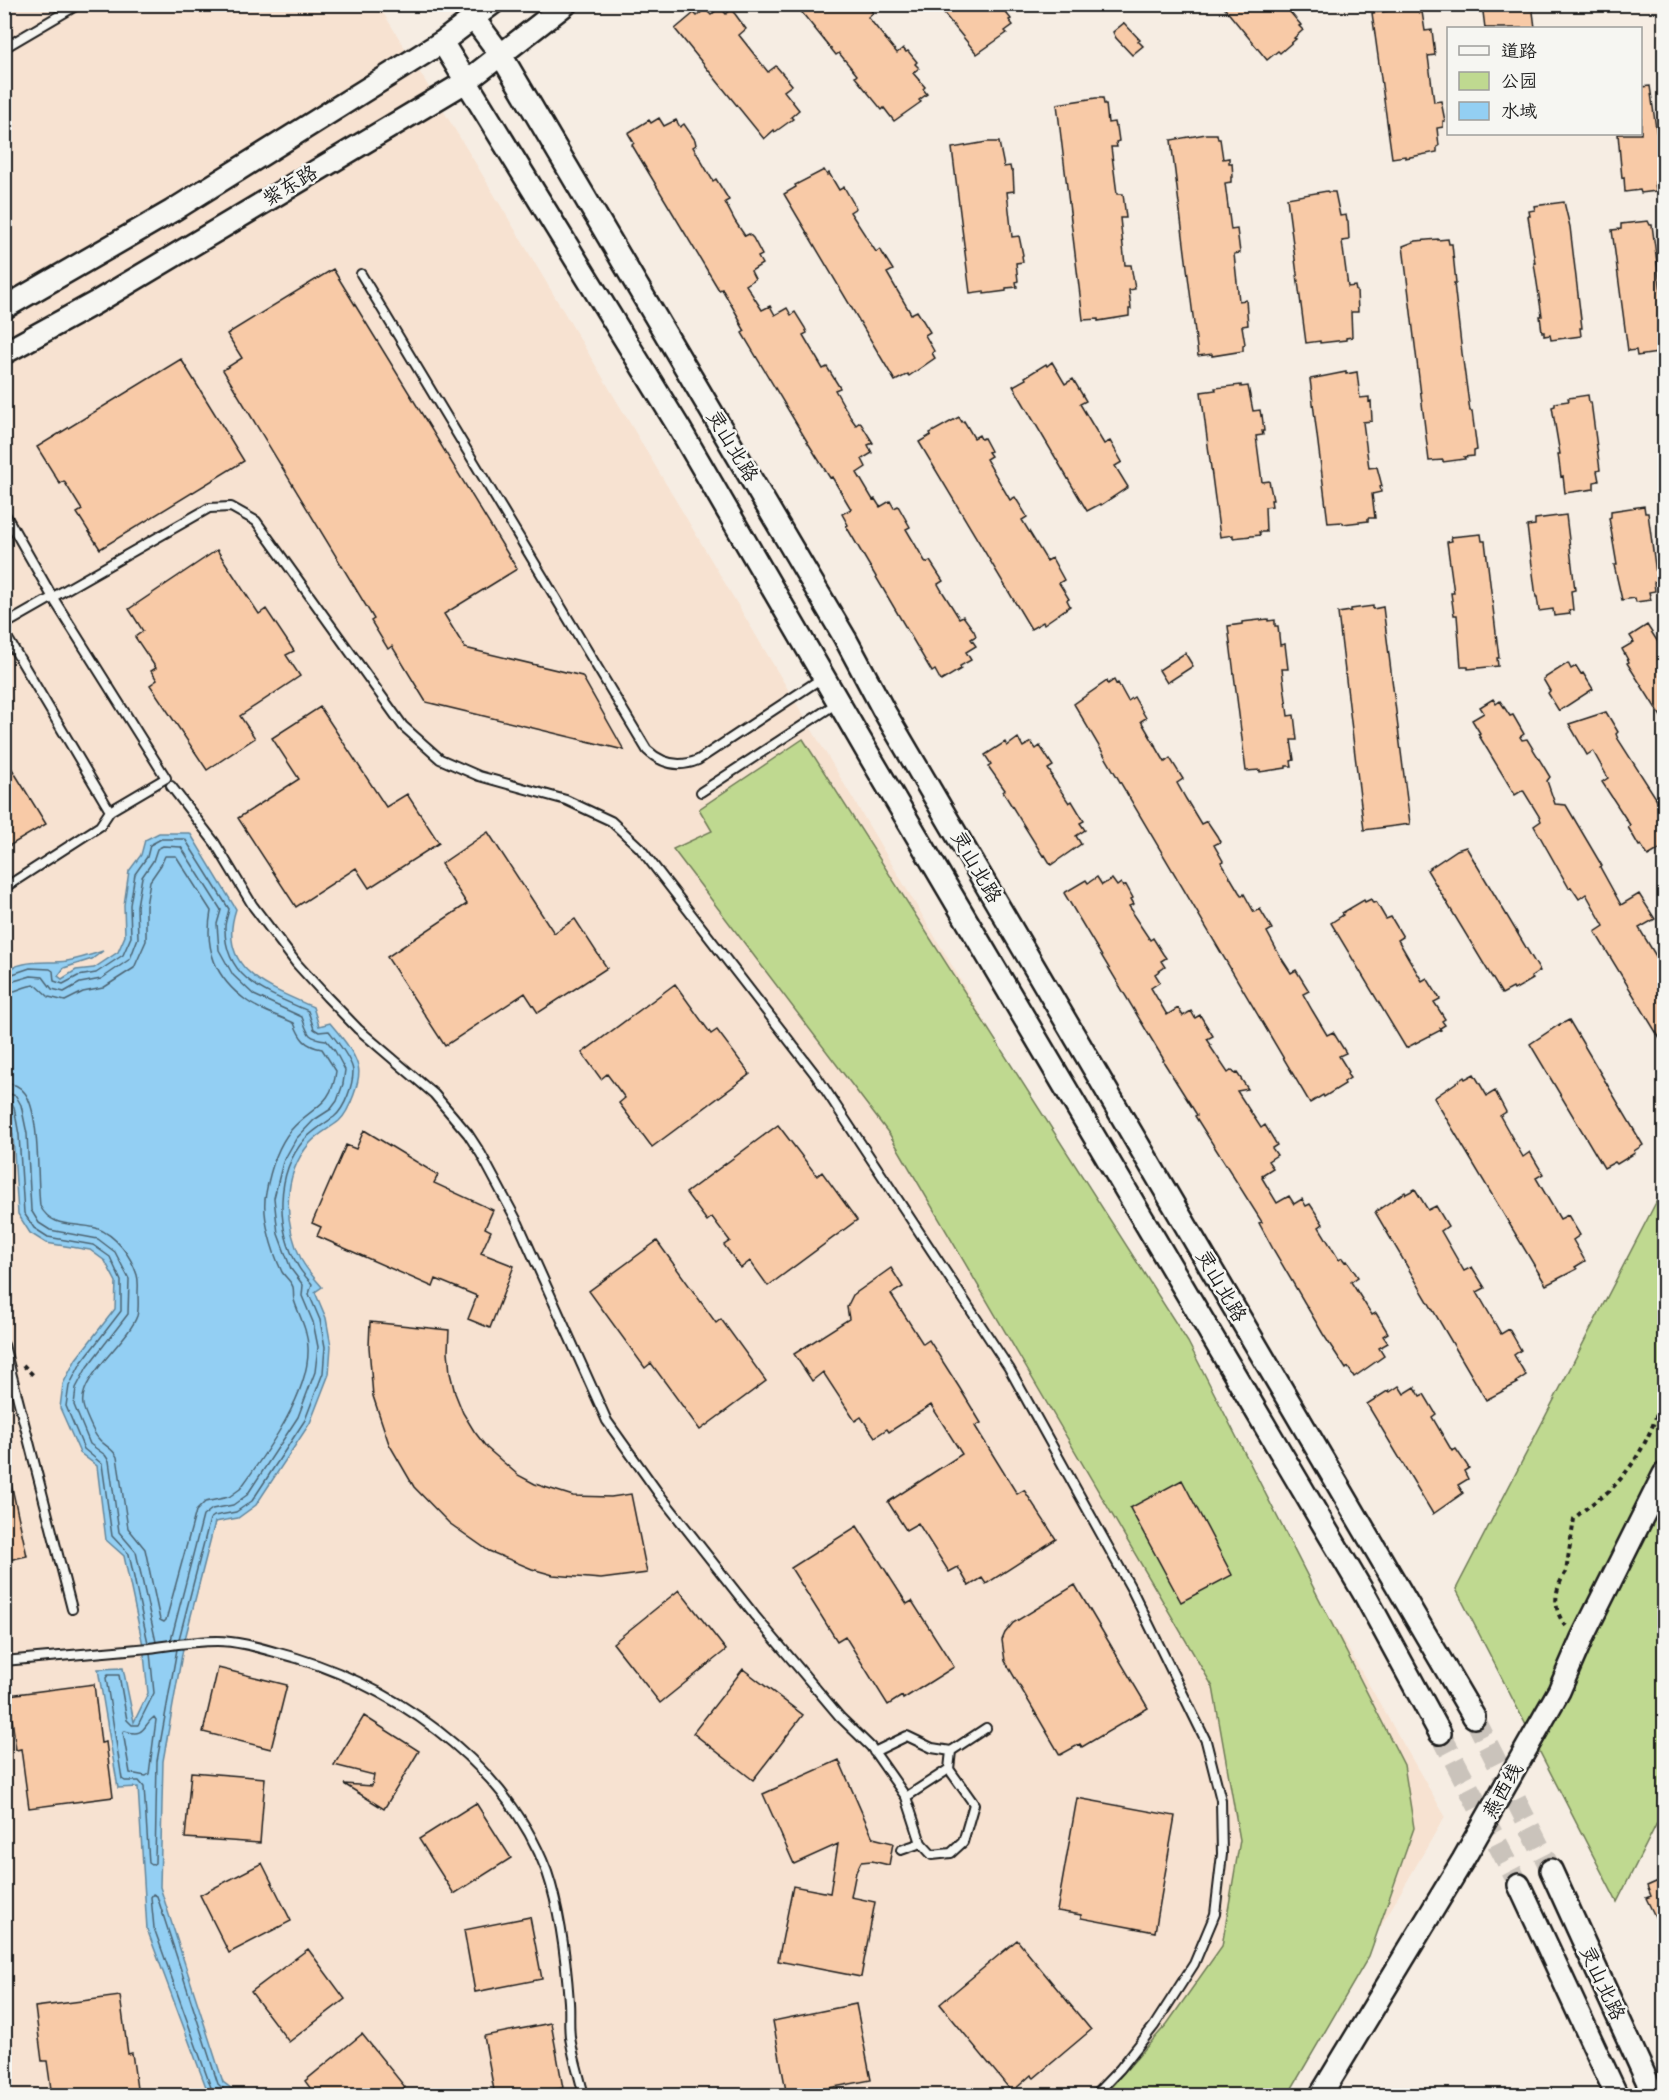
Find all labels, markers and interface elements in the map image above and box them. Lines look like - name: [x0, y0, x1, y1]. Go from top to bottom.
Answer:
- legend: [1447, 27, 1642, 135]
- text: 道路: [1501, 41, 1537, 62]
- text: 公园: [1501, 71, 1537, 92]
- text: 水域: [1501, 101, 1537, 122]
- street label: 紫东路: [258, 160, 323, 212]
- street label: 灵山北路: [701, 406, 763, 487]
- street label: 灵山北路: [946, 826, 1007, 909]
- street label: 灵山北路: [1191, 1245, 1252, 1328]
- street label: 燕西线: [1478, 1759, 1528, 1823]
- street label: 灵山北路: [1574, 1942, 1630, 2025]

